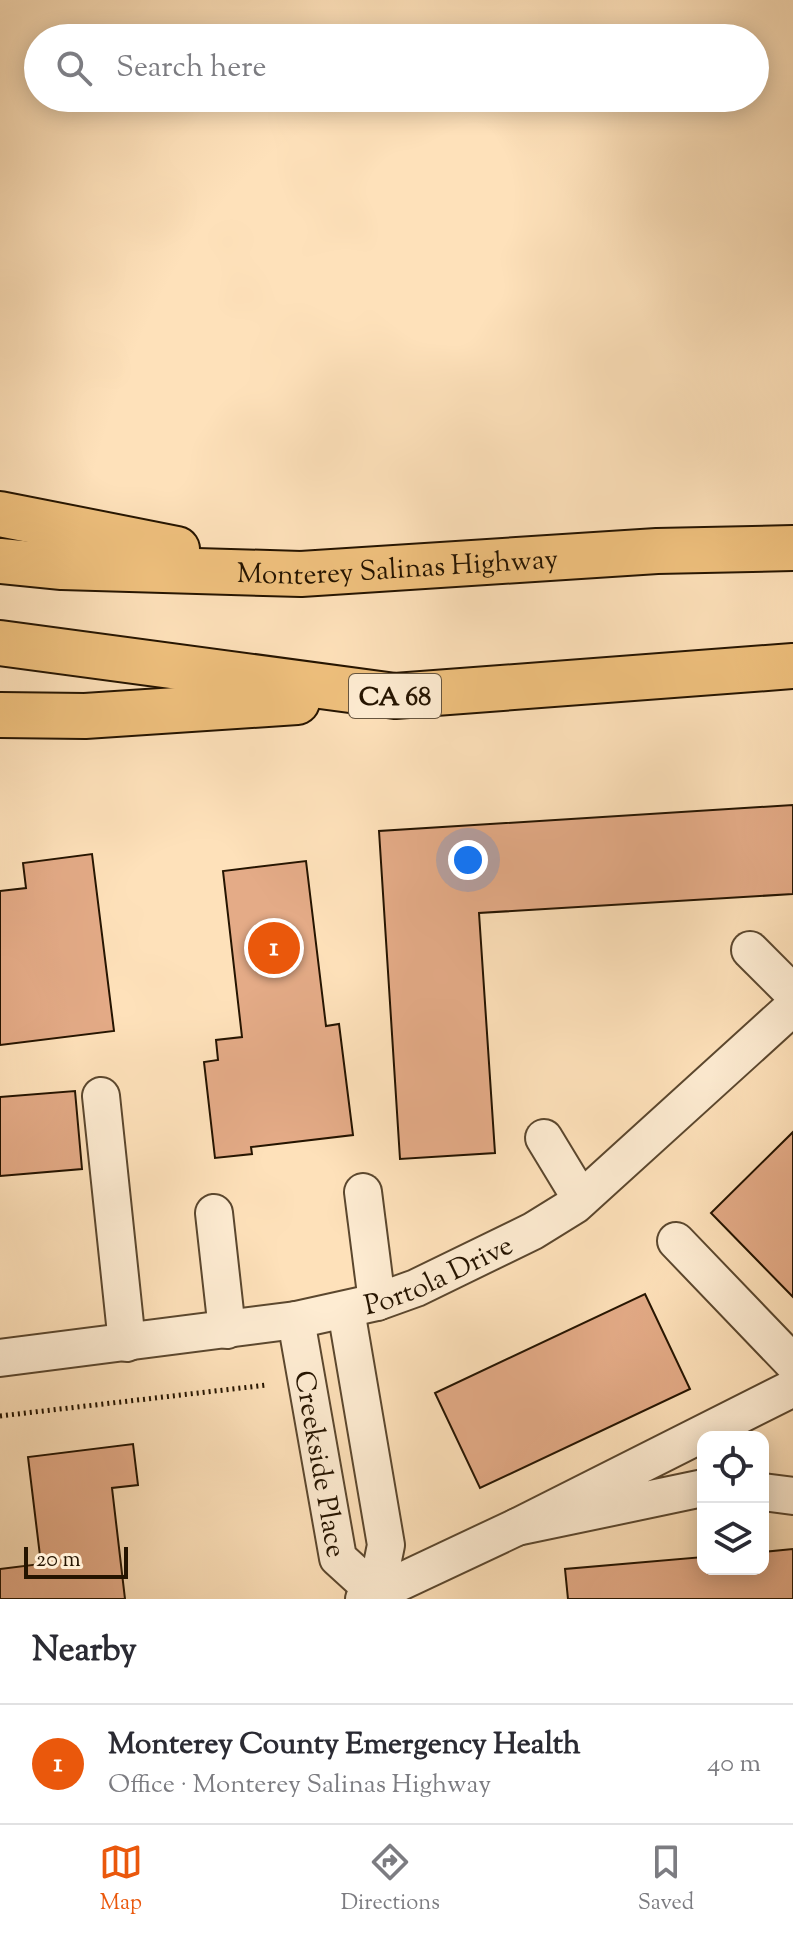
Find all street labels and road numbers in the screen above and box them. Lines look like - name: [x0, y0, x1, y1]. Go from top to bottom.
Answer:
- street label: Monterey Salinas Highway: [236, 540, 559, 597]
- road number: CA 68: [349, 674, 441, 718]
- street label: Portola Drive: [361, 1227, 520, 1327]
- street label: Creekside Place: [282, 1368, 355, 1561]

